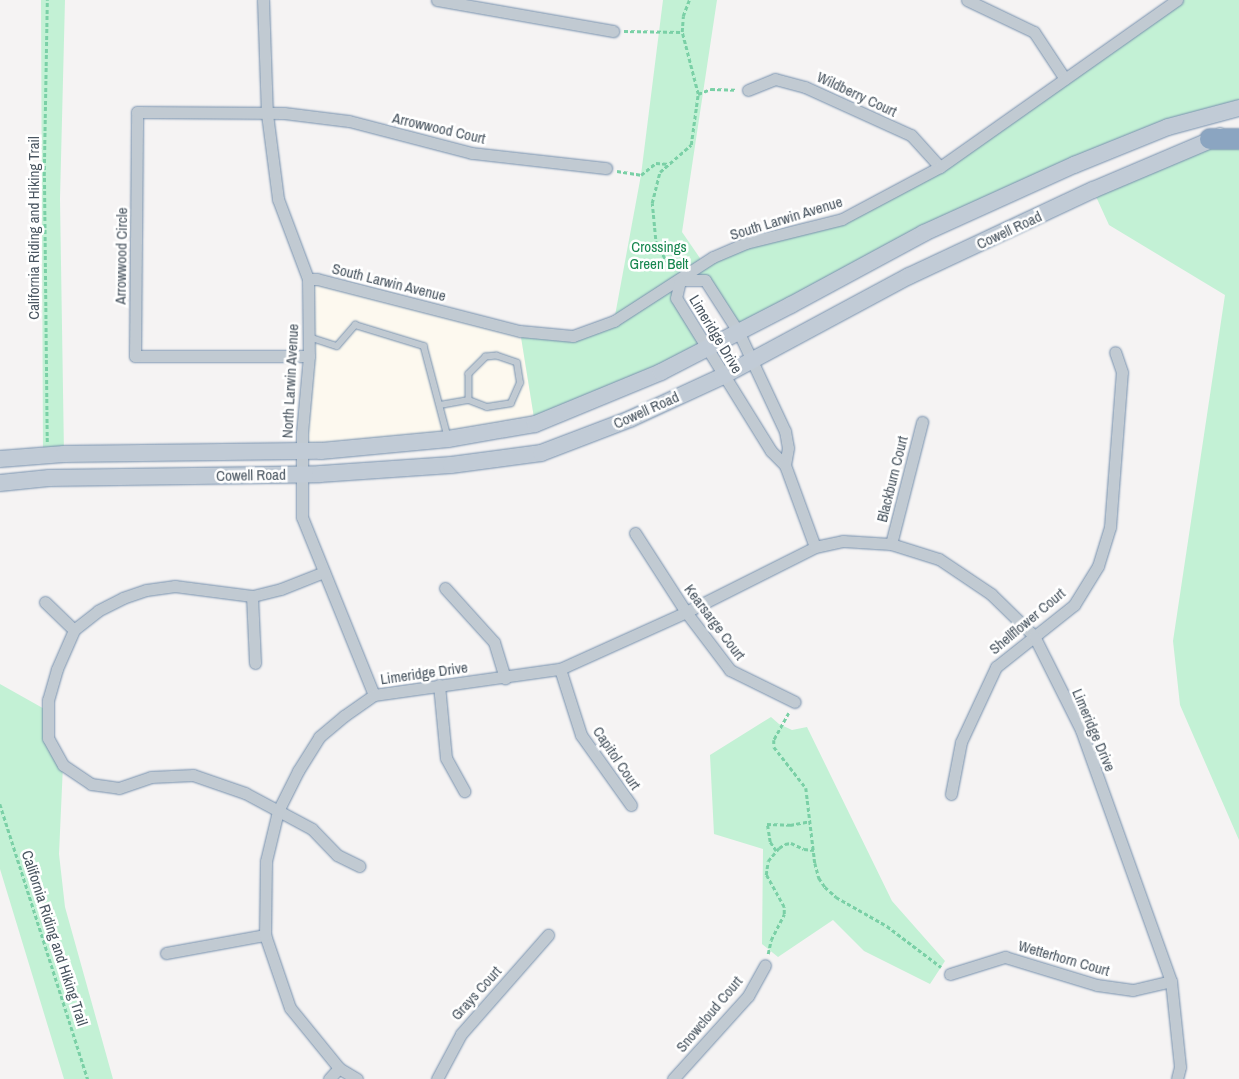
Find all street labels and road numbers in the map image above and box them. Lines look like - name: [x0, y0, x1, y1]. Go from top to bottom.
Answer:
- street label: Wildberry Court: [814, 68, 900, 120]
- street label: Arrowwood Court: [391, 109, 487, 147]
- street label: California Riding and Hiking Trail: [25, 136, 43, 320]
- street label: South Larwin Avenue: [727, 192, 845, 244]
- street label: Arrowwood Circle: [111, 207, 131, 305]
- street label: Cowell Road: [974, 207, 1044, 253]
- street label: South Larwin Avenue: [330, 259, 448, 305]
- street label: Limeridge Drive: [686, 292, 746, 376]
- street label: North Larwin Avenue: [278, 323, 302, 439]
- street label: Cowell Road: [610, 388, 682, 432]
- street label: Blackburn Court: [873, 434, 911, 524]
- street label: Cowell Road: [216, 465, 286, 485]
- street label: Kearsarge Court: [681, 581, 749, 663]
- street label: Shellflower Court: [985, 584, 1069, 658]
- street label: Limeridge Drive: [379, 658, 469, 688]
- street label: Limeridge Drive: [1068, 686, 1120, 774]
- street label: Capitol Court: [589, 723, 645, 793]
- street label: California Riding and Hiking Trail: [18, 848, 92, 1028]
- street label: Wetterhorn Court: [1016, 936, 1112, 980]
- street label: Grays Court: [447, 962, 505, 1024]
- street label: Snowcloud Court: [672, 972, 746, 1056]

